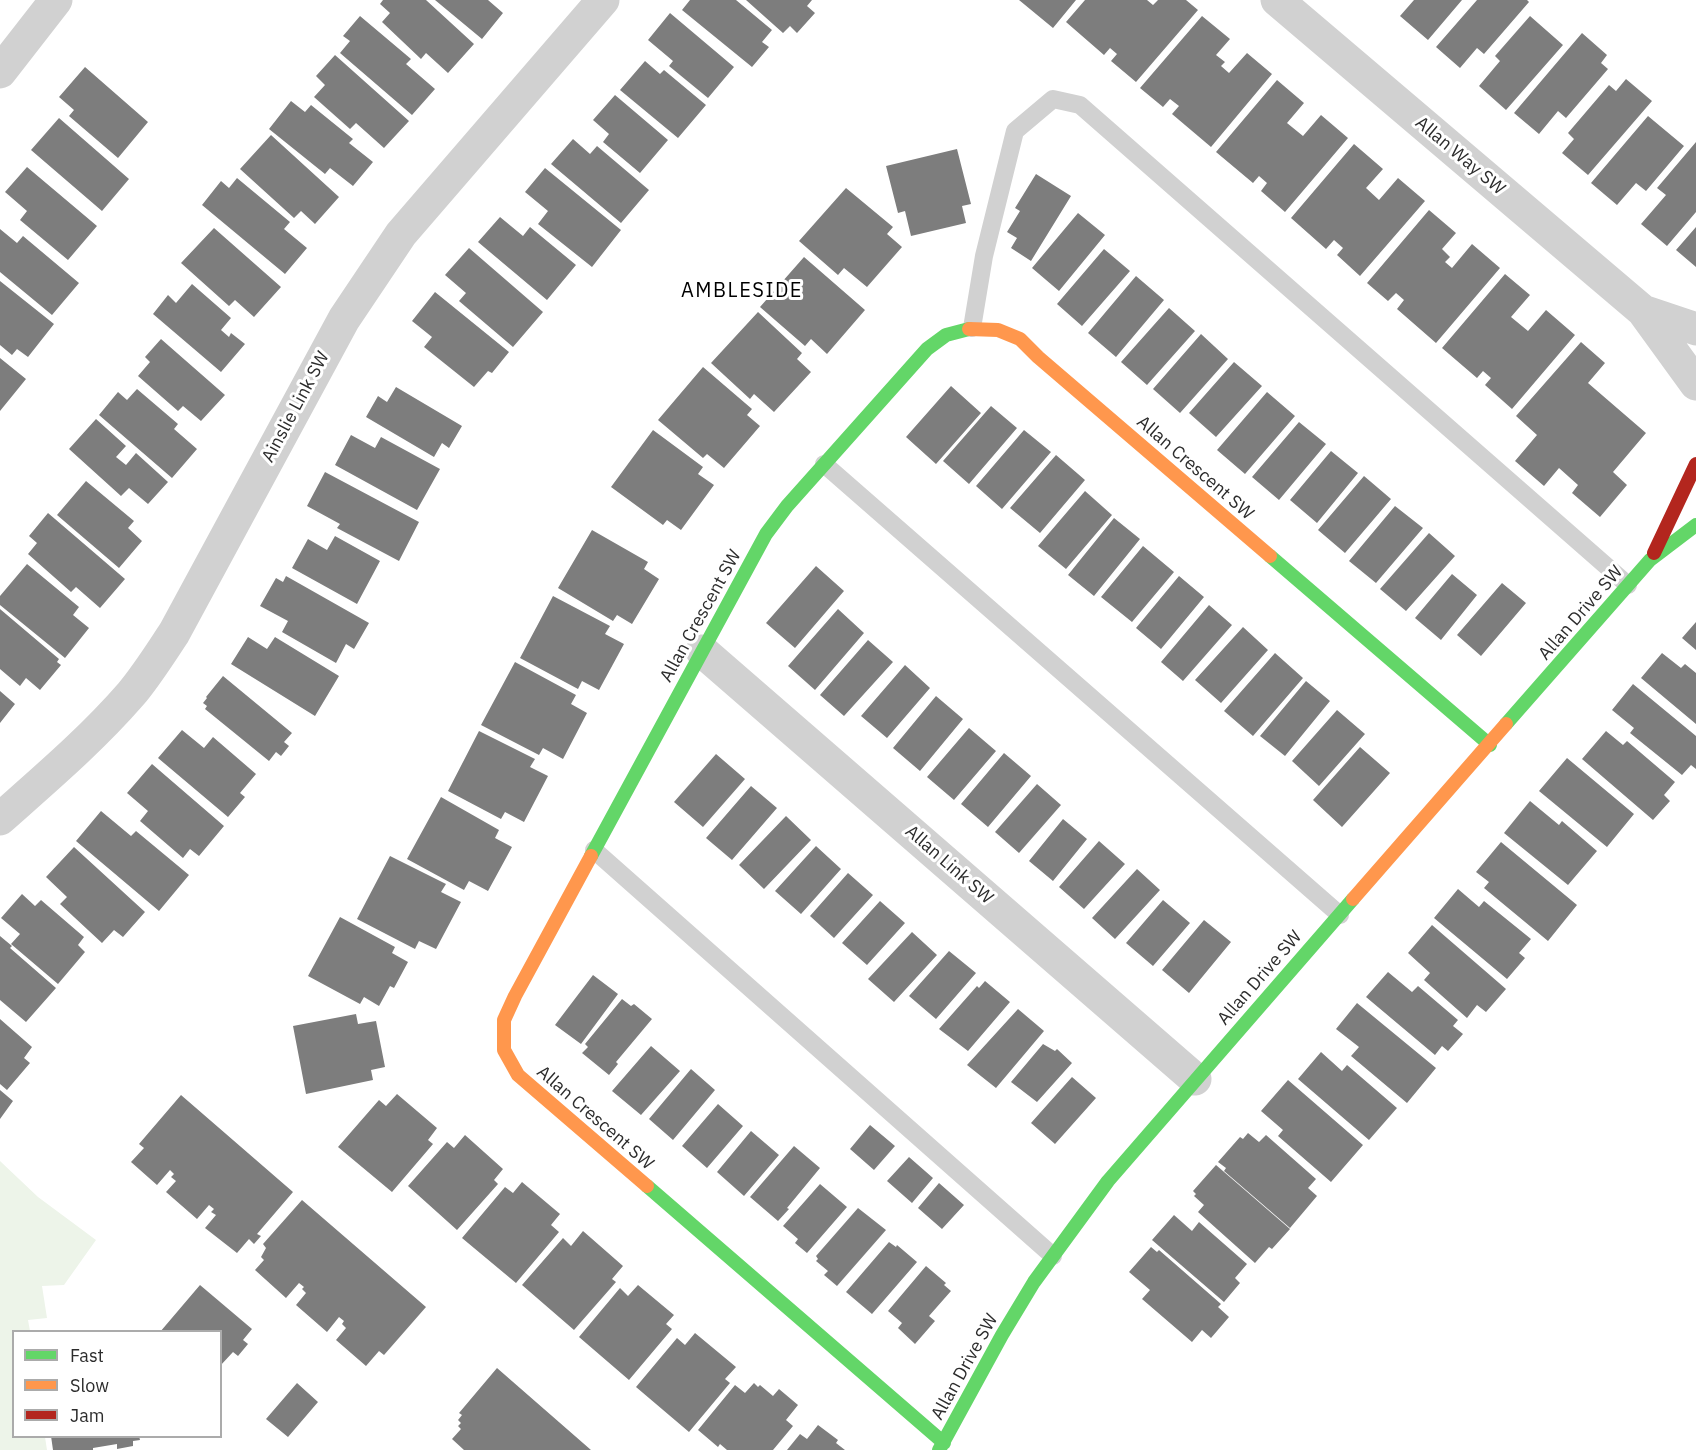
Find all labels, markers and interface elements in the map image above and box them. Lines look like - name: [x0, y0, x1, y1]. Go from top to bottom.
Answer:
- street label: Allan Way SW: [1411, 112, 1509, 200]
- district label: AMBLESIDE: [681, 279, 803, 303]
- street label: Ainslie Link SW: [258, 348, 334, 466]
- street label: Allan Crescent SW: [1132, 411, 1258, 525]
- street label: Allan Crescent SW: [656, 546, 746, 686]
- street label: Allan Drive SW: [1534, 561, 1628, 665]
- street label: Allan Link SW: [901, 821, 997, 909]
- street label: Allan Drive SW: [1213, 926, 1307, 1030]
- street label: Allan Crescent SW: [532, 1061, 658, 1175]
- street label: Allan Drive SW: [927, 1310, 1003, 1424]
- legend: [12, 1330, 222, 1438]
- text: Fast: [70, 1344, 104, 1367]
- text: Slow: [70, 1374, 109, 1397]
- text: Jam: [70, 1404, 105, 1427]

